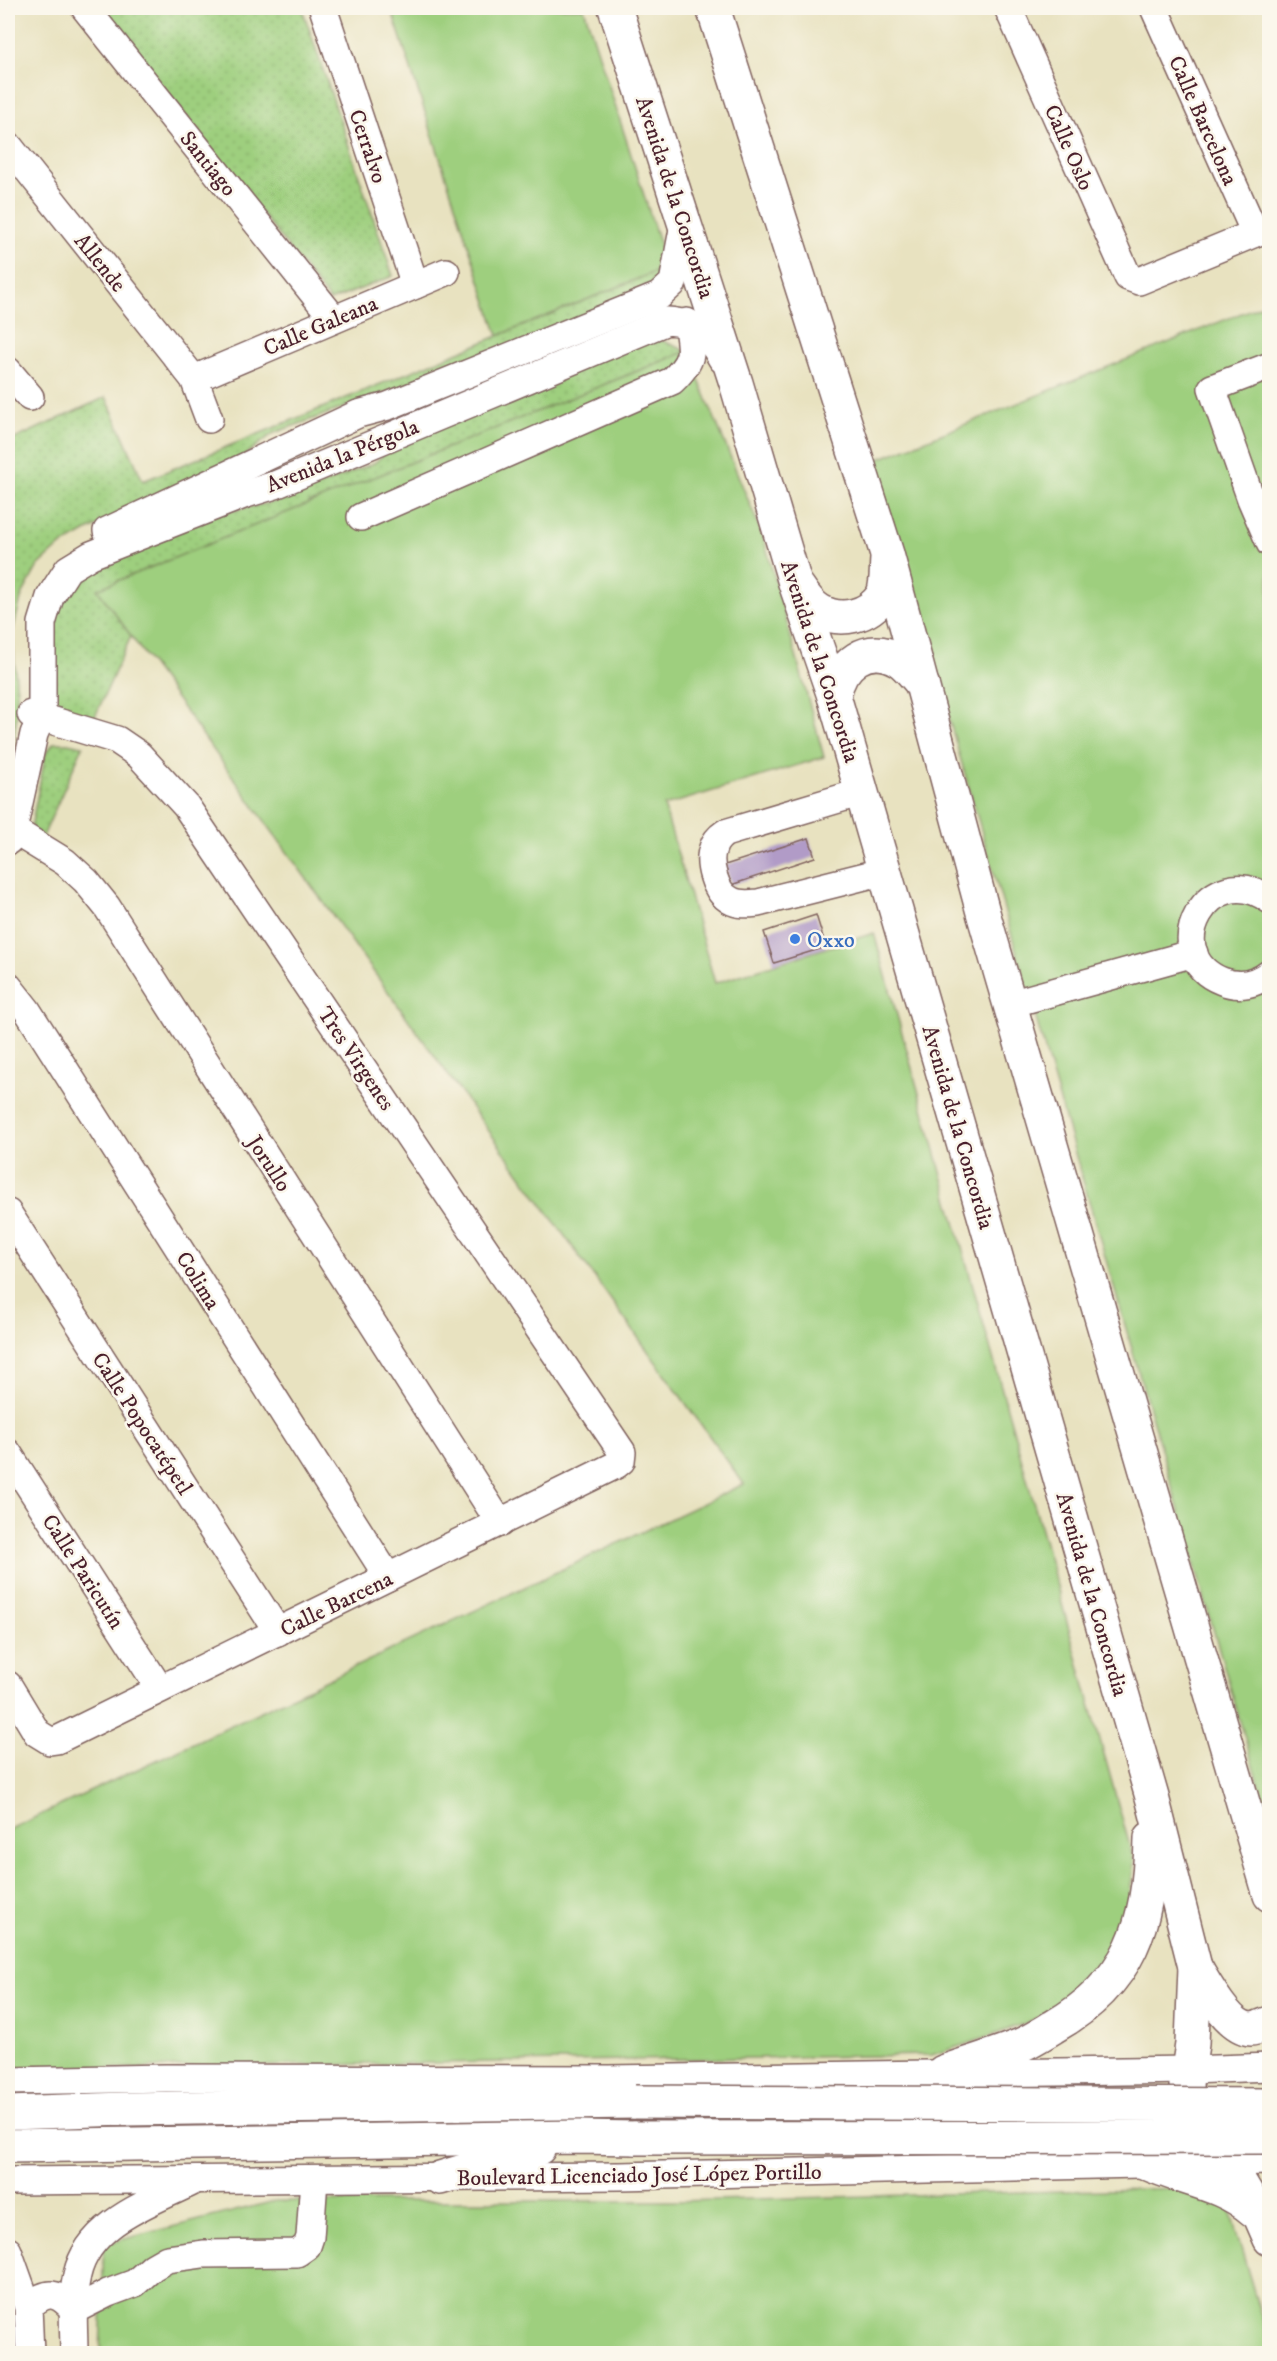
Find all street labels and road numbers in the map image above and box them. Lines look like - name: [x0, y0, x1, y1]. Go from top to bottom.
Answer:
- street label: Calle Barcelona: [1162, 52, 1243, 190]
- street label: Avenida de la Concordia: [629, 93, 720, 303]
- street label: Calle Oslo: [1038, 101, 1099, 195]
- street label: Cerralvo: [342, 106, 393, 187]
- street label: Santiago: [174, 126, 242, 202]
- street label: Allende: [68, 228, 132, 298]
- street label: Calle Galeana: [259, 290, 382, 363]
- street label: Avenida la Pérgola: [262, 413, 423, 499]
- street label: Avenida de la Concordia: [774, 557, 865, 767]
- street label: Tres Virgenes: [311, 1002, 400, 1116]
- street label: Avenida de la Concordia: [916, 1022, 1000, 1233]
- street label: Jorullo: [240, 1129, 297, 1197]
- street label: Colima: [169, 1247, 226, 1315]
- street label: Calle Popocatépetl: [86, 1347, 198, 1500]
- street label: Avenida de la Concordia: [1050, 1489, 1134, 1700]
- street label: Calle Paricutín: [36, 1509, 130, 1635]
- street label: Calle Barcena: [276, 1565, 398, 1643]
- street label: Boulevard Licenciado José López Portillo: [456, 2159, 822, 2192]

